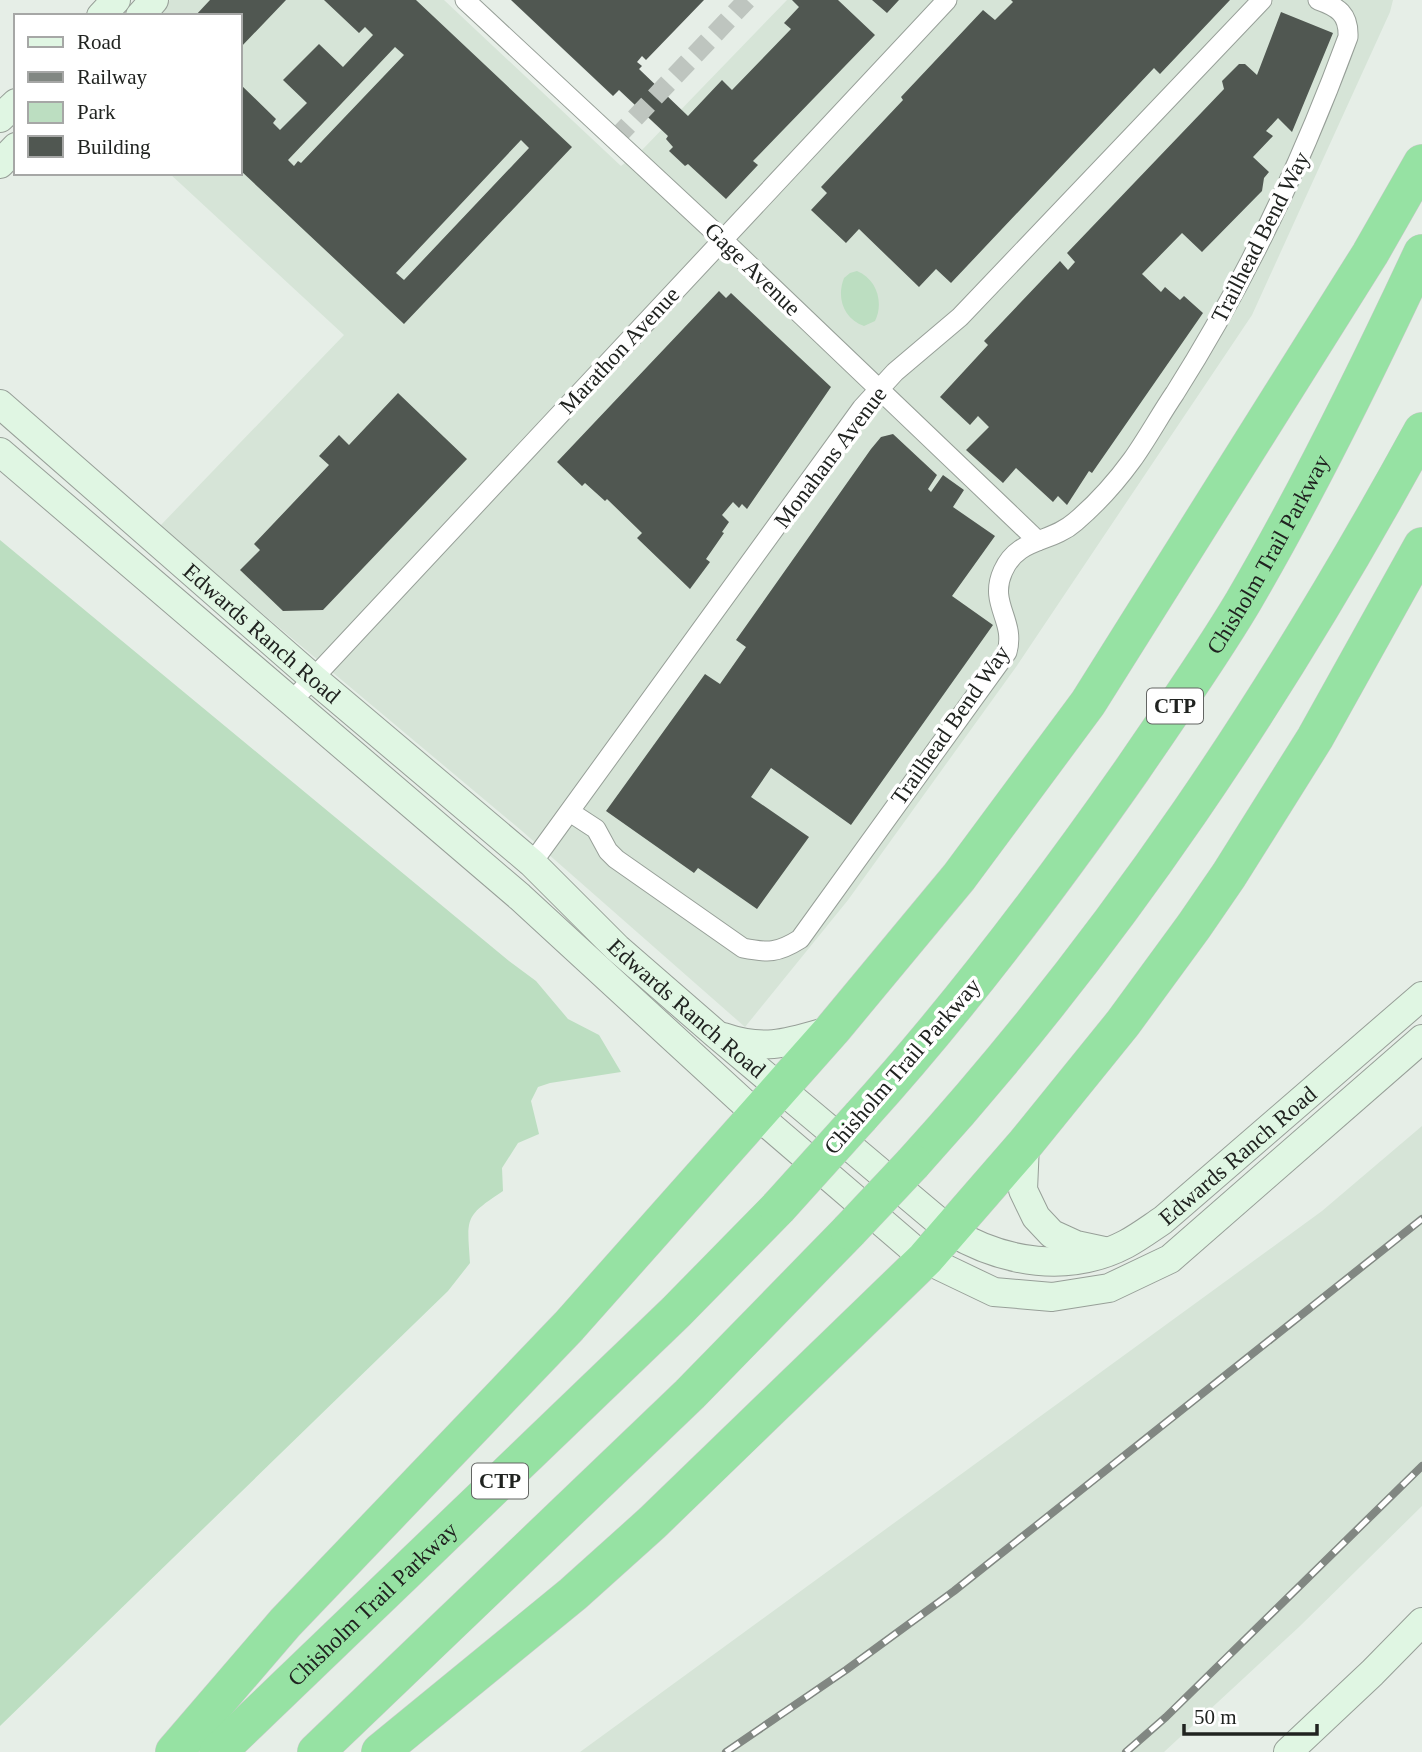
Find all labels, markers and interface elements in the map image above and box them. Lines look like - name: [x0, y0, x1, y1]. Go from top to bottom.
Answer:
- legend: [14, 14, 242, 175]
- text: Road: [77, 30, 122, 54]
- text: Railway: [77, 65, 147, 89]
- text: Park: [77, 100, 116, 124]
- text: Building: [77, 135, 151, 159]
- street label: Trailhead Bend Way: [1207, 147, 1315, 327]
- street label: Gage Avenue: [700, 218, 806, 321]
- street label: Marathon Avenue: [554, 282, 684, 419]
- street label: Monahans Avenue: [769, 382, 892, 533]
- street label: Chisholm Trail Parkway: [1202, 450, 1335, 659]
- street label: Edwards Ranch Road: [178, 559, 345, 709]
- street label: Trailhead Bend Way: [886, 640, 1015, 810]
- road number: CTP: [1147, 688, 1203, 724]
- street label: Edwards Ranch Road: [602, 934, 770, 1083]
- street label: Chisholm Trail Parkway: [819, 973, 986, 1159]
- street label: Edwards Ranch Road: [1154, 1081, 1322, 1231]
- road number: CTP: [472, 1464, 528, 1498]
- street label: Chisholm Trail Parkway: [283, 1517, 463, 1691]
- scale bar: [1184, 1692, 1317, 1736]
- text: 50 m: [1194, 1705, 1237, 1729]

